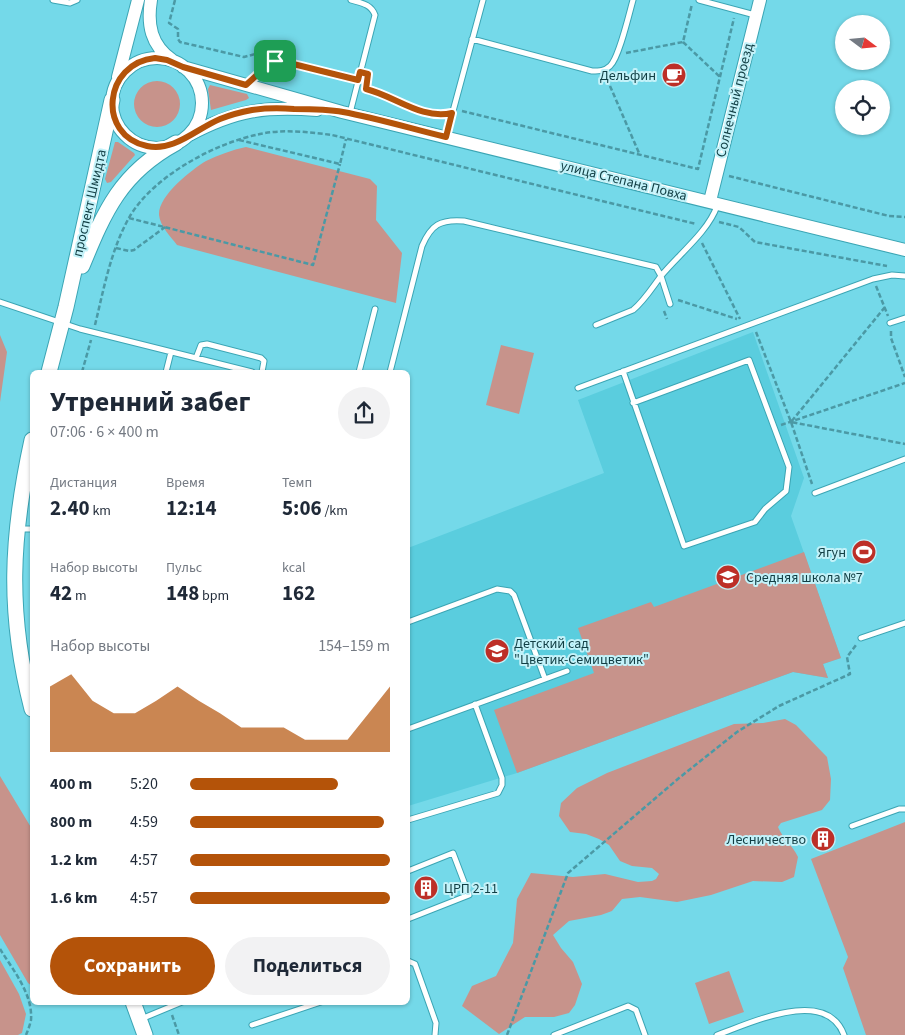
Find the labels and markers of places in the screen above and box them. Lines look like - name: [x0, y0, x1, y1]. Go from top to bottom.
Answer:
- pin: [254, 40, 296, 82]
- cafe icon: Дельфин: [661, 62, 687, 88]
- place label: Дельфин: [600, 66, 656, 86]
- sports icon: Ягун: [851, 539, 877, 565]
- place label: Ягун: [818, 543, 846, 563]
- school or university icon: Средняя школа №7: [715, 564, 741, 590]
- place label: Средняя школа №7: [746, 568, 863, 588]
- place label: Детский сад "Цветик-Семицветик": [514, 634, 649, 670]
- school or university icon: Детский сад "Цветик-Семицветик": [484, 638, 510, 664]
- building icon: Лесничество: [810, 826, 836, 852]
- place label: Лесничество: [727, 830, 806, 850]
- building icon: ЦРП 2-11: [413, 875, 439, 901]
- place label: ЦРП 2-11: [444, 879, 498, 899]

